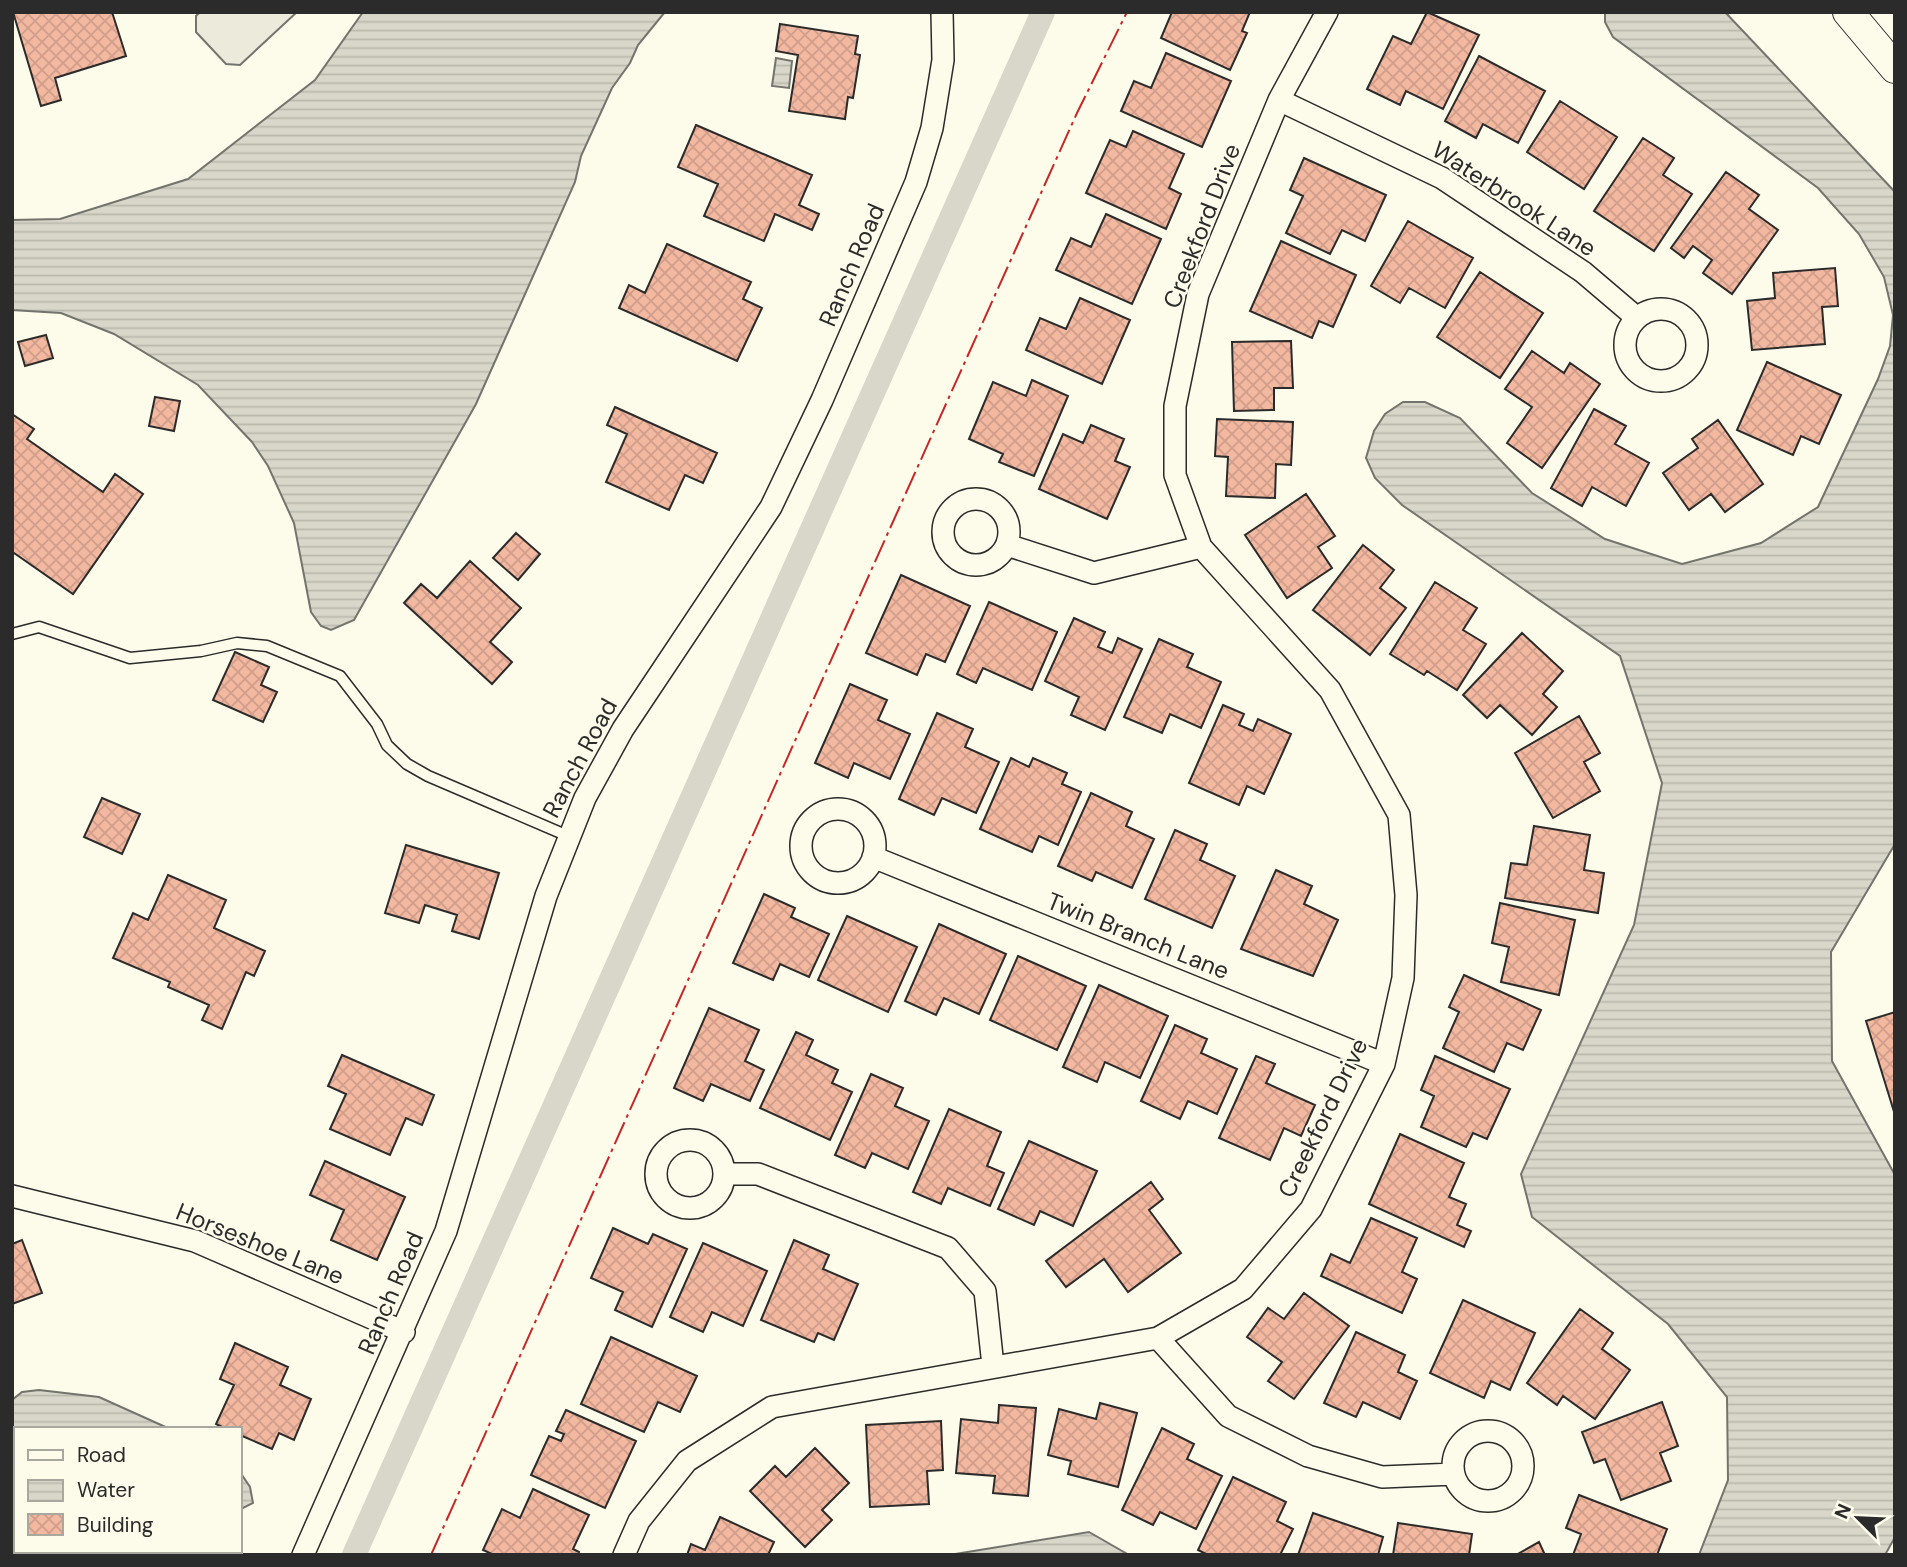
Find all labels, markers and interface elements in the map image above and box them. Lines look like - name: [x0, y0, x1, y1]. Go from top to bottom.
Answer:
- street label: Waterbrook Lane: [1426, 134, 1602, 263]
- street label: Creekford Drive: [1156, 139, 1247, 312]
- street label: Ranch Road: [812, 199, 891, 331]
- street label: Ranch Road: [535, 693, 624, 823]
- street label: Twin Branch Lane: [1043, 885, 1234, 986]
- street label: Creekford Drive: [1271, 1033, 1375, 1203]
- street label: Horseshoe Lane: [172, 1196, 349, 1291]
- street label: Ranch Road: [351, 1227, 430, 1359]
- legend: [14, 1427, 242, 1553]
- text: Road: [77, 1441, 126, 1469]
- text: Water: [77, 1476, 135, 1504]
- north arrow: [1823, 1483, 1893, 1553]
- text: N: [1829, 1500, 1857, 1523]
- text: Building: [77, 1511, 154, 1539]

